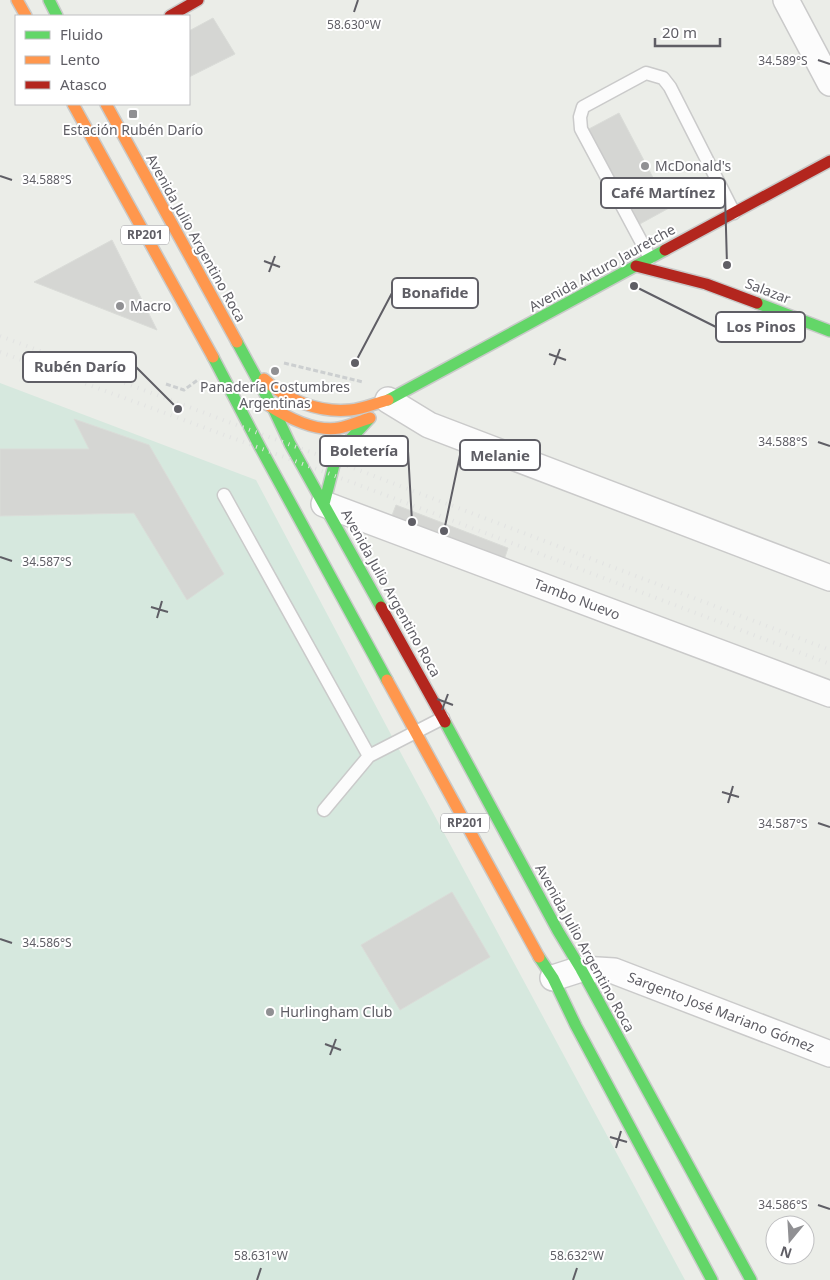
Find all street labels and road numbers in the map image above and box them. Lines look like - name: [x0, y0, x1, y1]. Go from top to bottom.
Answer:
- street label: Avenida Julio Argentino Roca: [142, 150, 251, 325]
- street label: Avenida Arturo Jauretche: [525, 219, 678, 316]
- road number: RP201: [121, 226, 169, 244]
- street label: Salazar: [743, 273, 794, 308]
- street label: Avenida Julio Argentino Roca: [337, 505, 446, 680]
- street label: Tambo Nuevo: [531, 573, 623, 624]
- road number: RP201: [441, 814, 489, 832]
- street label: Avenida Julio Argentino Roca: [531, 860, 640, 1035]
- street label: Sargento José Mariano Gómez: [625, 967, 818, 1056]

